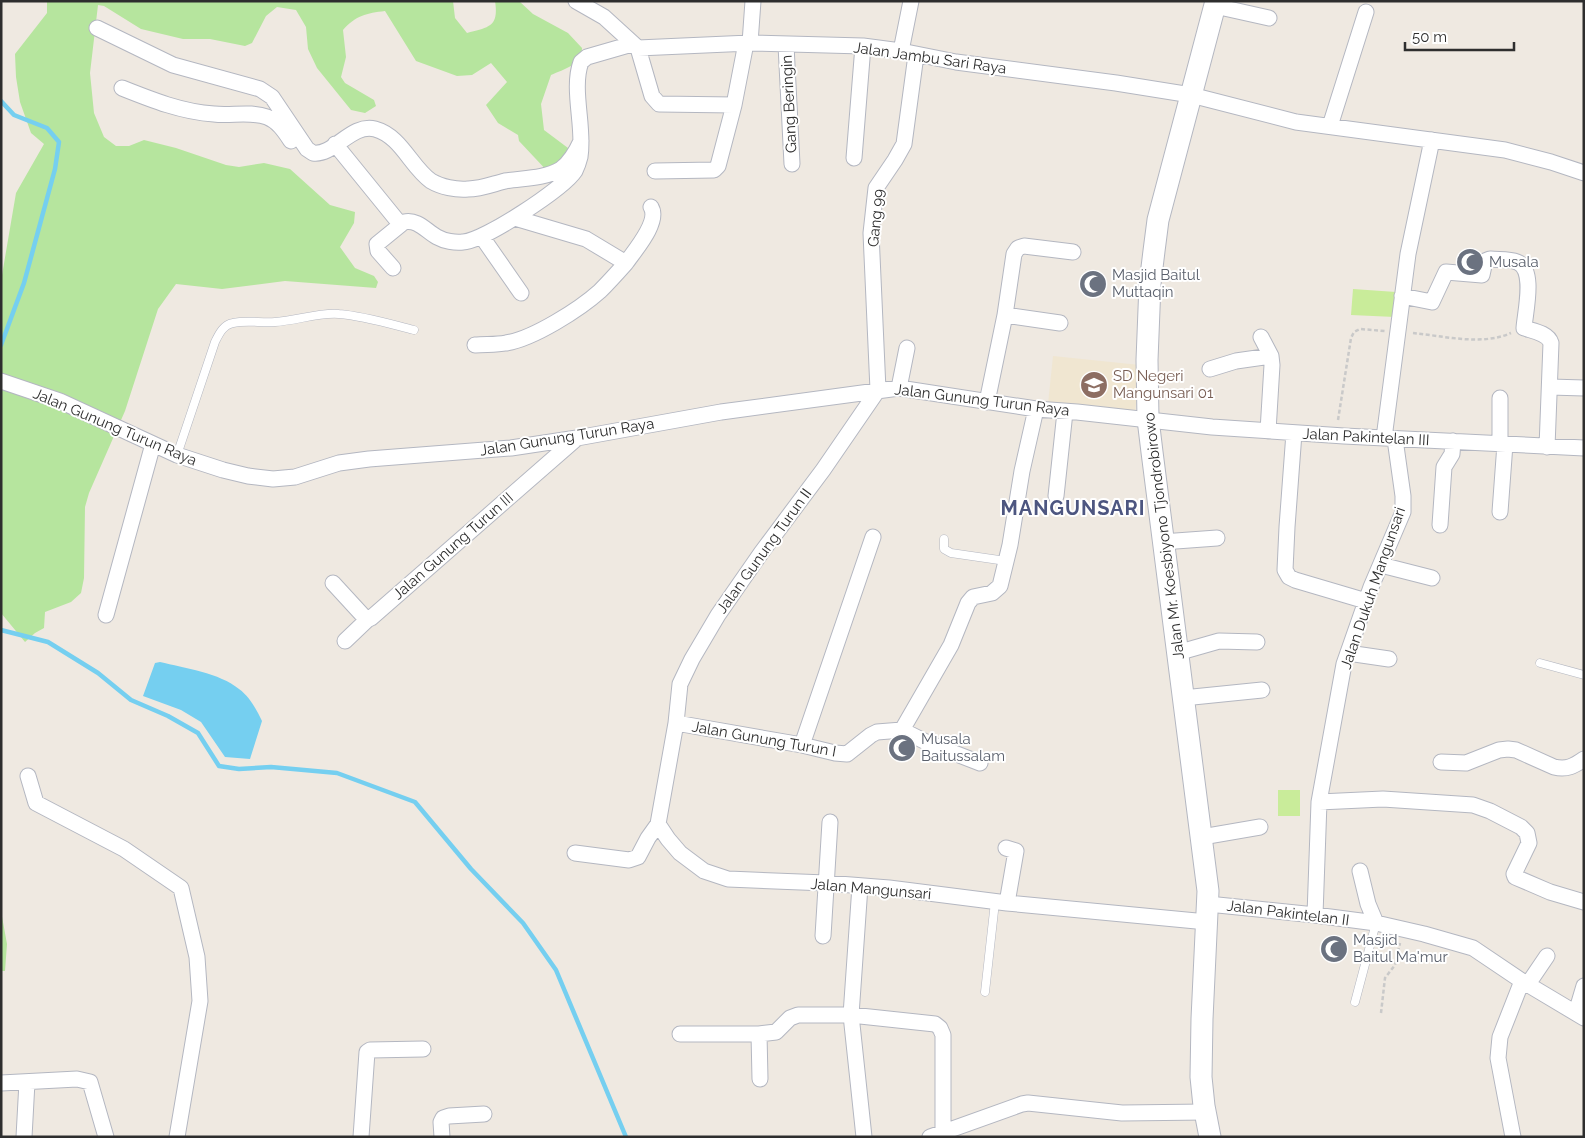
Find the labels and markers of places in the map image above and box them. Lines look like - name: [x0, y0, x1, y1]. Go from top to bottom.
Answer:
- mosque icon: Musala: [1455, 247, 1485, 277]
- place label: Musala: [1489, 253, 1539, 271]
- place label: Masjid Baitul Muttaqin: [1112, 266, 1201, 301]
- mosque icon: Masjid Baitul Muttaqin: [1078, 269, 1108, 299]
- place label: SD Negeri Mangunsari 01: [1113, 367, 1214, 402]
- school or university icon: SD Negeri Mangunsari 01: [1079, 370, 1109, 400]
- place label: Musala Baitussalam: [921, 730, 1005, 765]
- mosque icon: Musala Baitussalam: [887, 733, 917, 763]
- place label: Masjid Baitul Ma'mur: [1353, 931, 1449, 966]
- mosque icon: Masjid Baitul Ma'mur: [1319, 934, 1349, 964]

